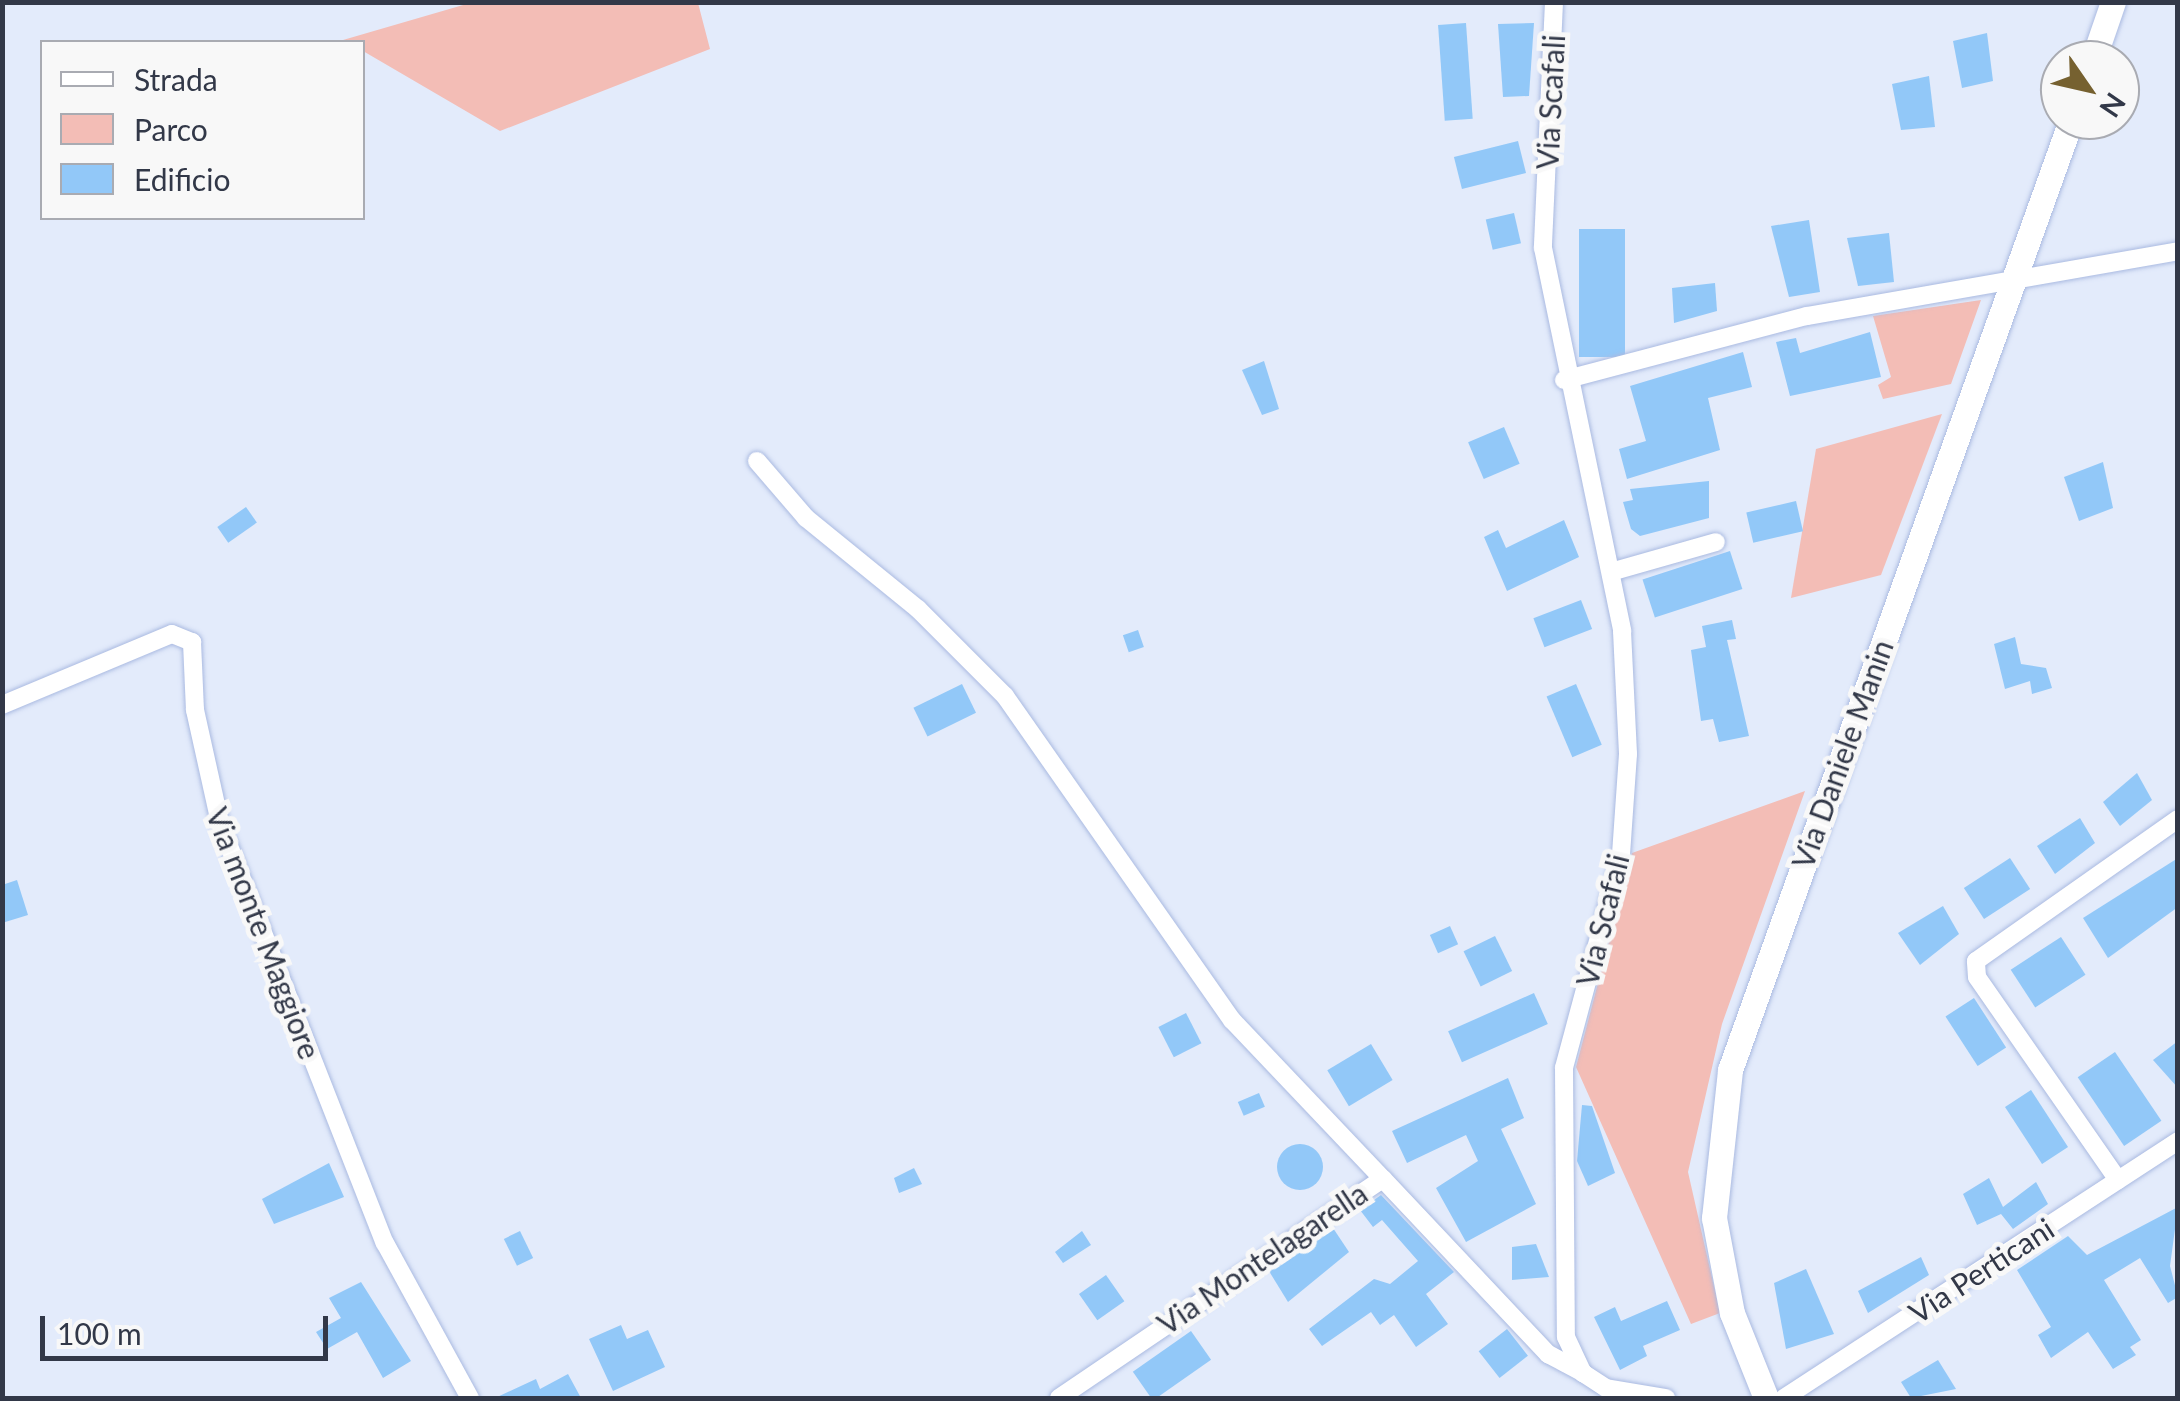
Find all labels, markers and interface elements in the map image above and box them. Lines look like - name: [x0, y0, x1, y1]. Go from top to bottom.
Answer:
- street label: Via Scafali: [1528, 34, 1572, 170]
- legend: [40, 40, 365, 220]
- north arrow: [2040, 40, 2140, 140]
- text: Strada: [134, 61, 218, 97]
- text: N: [2093, 87, 2133, 124]
- text: Parco: [134, 111, 208, 147]
- text: Edificio: [134, 161, 230, 197]
- street label: Via Daniele Manin: [1784, 635, 1900, 873]
- street label: Via monte Maggiore: [199, 802, 329, 1064]
- street label: Via Scafali: [1568, 850, 1636, 990]
- street label: Via Montelagarella: [1150, 1175, 1374, 1341]
- street label: Via Perticani: [1902, 1210, 2060, 1330]
- scale bar: [45, 1296, 332, 1358]
- text: 100 m: [57, 1315, 142, 1351]

